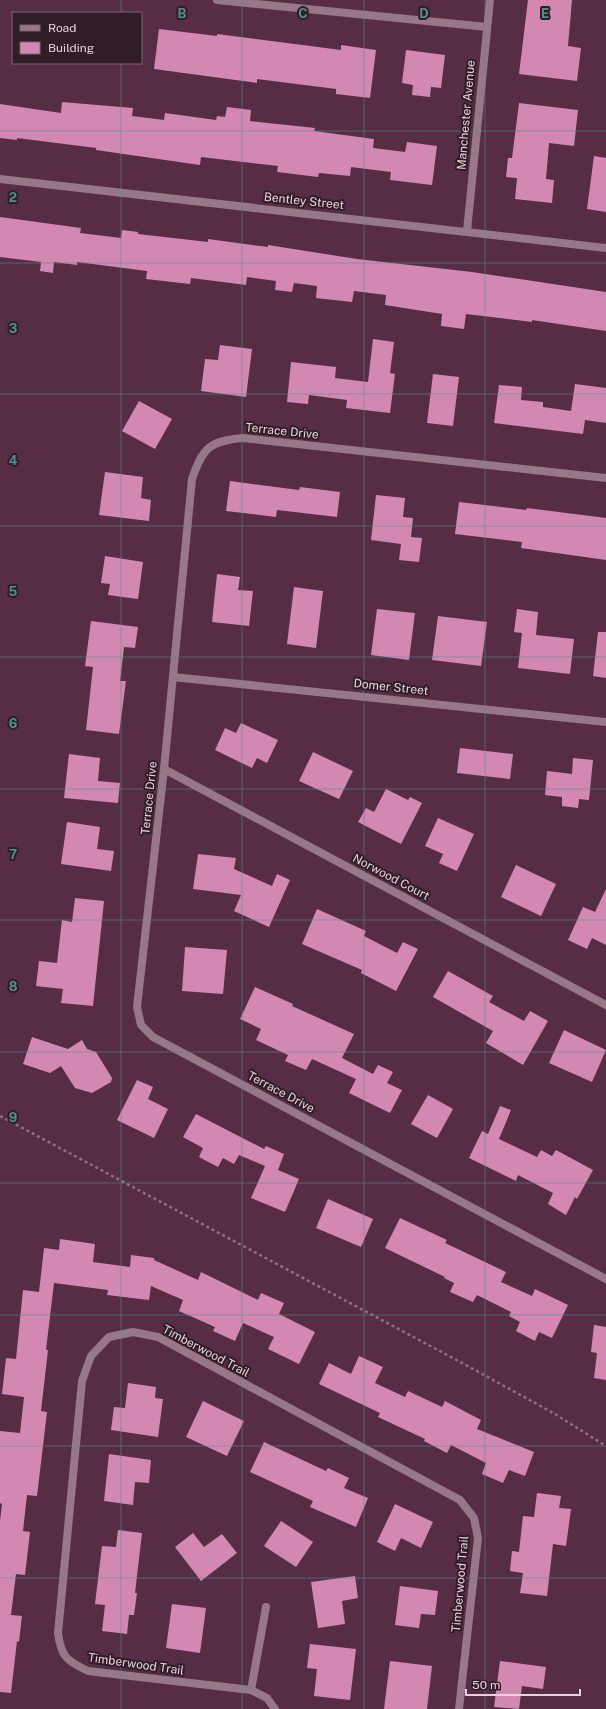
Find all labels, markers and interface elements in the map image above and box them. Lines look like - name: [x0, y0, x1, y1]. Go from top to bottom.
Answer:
- text: B: [178, 6, 187, 21]
- text: C: [298, 6, 308, 21]
- text: D: [419, 6, 429, 21]
- text: E: [541, 6, 549, 21]
- legend: [12, 12, 142, 64]
- text: Road: [48, 21, 76, 35]
- text: Building: [48, 41, 94, 55]
- street label: Manchester Avenue: [454, 59, 478, 171]
- text: 2: [9, 190, 17, 205]
- street label: Bentley Street: [263, 190, 345, 212]
- text: 3: [9, 321, 18, 336]
- street label: Terrace Drive: [245, 420, 320, 442]
- text: 4: [9, 453, 18, 468]
- text: 5: [9, 584, 18, 599]
- street label: Domer Street: [353, 676, 429, 698]
- text: 6: [9, 716, 18, 731]
- street label: Terrace Drive: [138, 760, 160, 835]
- text: 7: [9, 847, 17, 862]
- street label: Norwood Court: [350, 851, 432, 903]
- text: 8: [9, 979, 18, 994]
- street label: Terrace Drive: [245, 1069, 317, 1116]
- text: 9: [9, 1110, 17, 1125]
- street label: Timberwood Trail: [160, 1322, 252, 1380]
- street label: Timberwood Trail: [449, 1535, 471, 1633]
- street label: Timberwood Trail: [87, 1650, 185, 1678]
- scale bar: [466, 1671, 580, 1697]
- text: 50 m: [472, 1678, 500, 1692]

